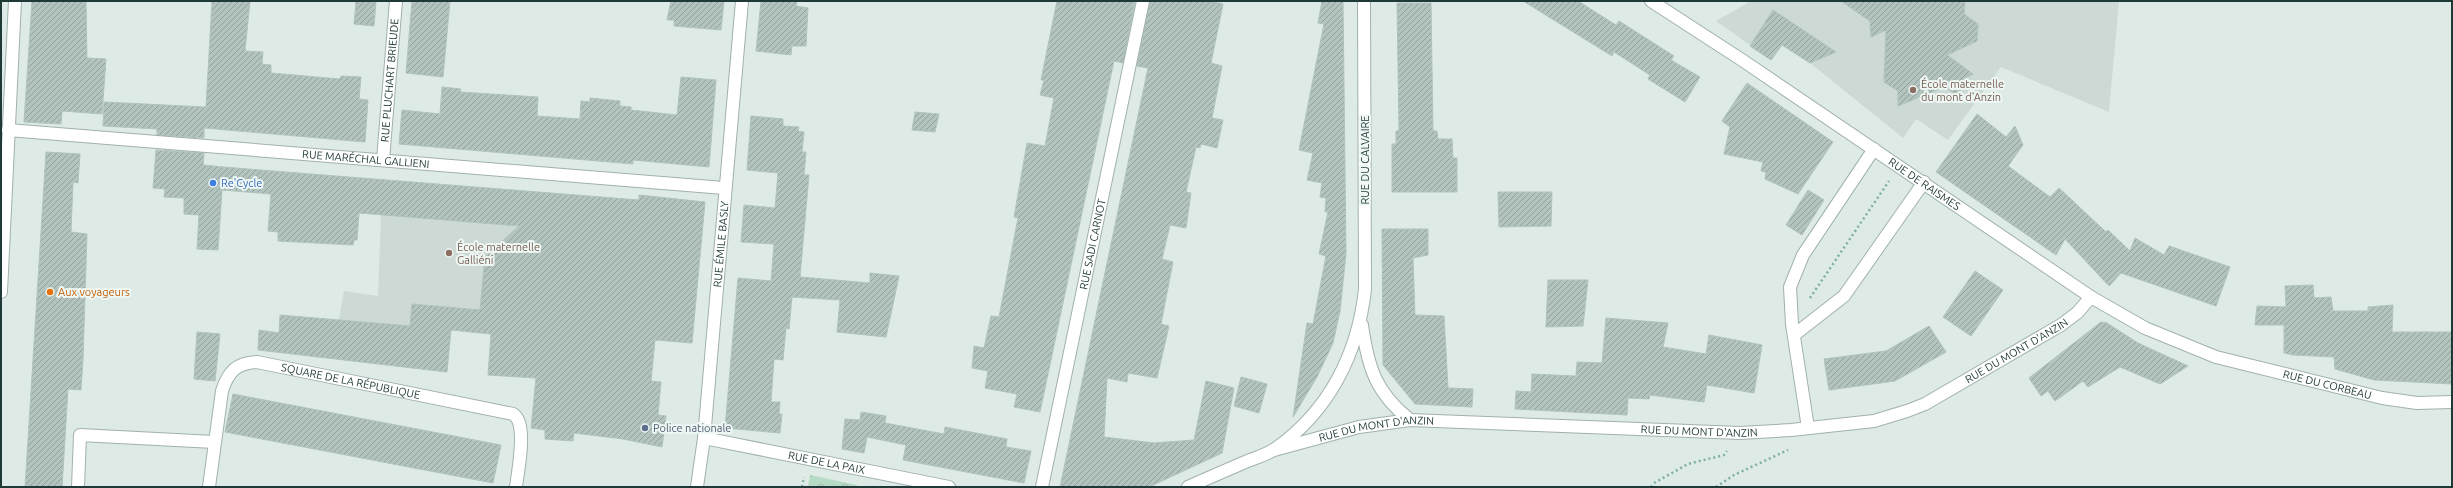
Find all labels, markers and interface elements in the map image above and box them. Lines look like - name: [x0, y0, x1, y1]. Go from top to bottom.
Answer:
- street label: RUE PLUCHART BRIEUDE: [378, 18, 401, 143]
- place label: École maternelle du mont d'Anzin: [1921, 77, 2004, 103]
- marker: École maternelle du mont d'Anzin: [1908, 85, 1918, 95]
- street label: RUE DU CALVAIRE: [1359, 115, 1371, 205]
- street label: RUE MARÉCHAL GALLIENI: [302, 148, 430, 170]
- street label: RUE DE RAISMES: [1886, 155, 1963, 213]
- place label: Re'Cycle: [221, 177, 262, 189]
- marker: Re'Cycle: [208, 178, 218, 188]
- street label: RUE SADI CARNOT: [1077, 198, 1108, 291]
- street label: RUE ÉMILE BASLY: [711, 200, 731, 288]
- place label: École maternelle Galliéni: [457, 240, 540, 266]
- marker: École maternelle Galliéni: [444, 248, 454, 258]
- place label: Aux voyageurs: [58, 286, 130, 298]
- marker: Aux voyageurs: [45, 287, 55, 297]
- street label: RUE DU MONT D'ANZIN: [1963, 316, 2070, 385]
- street label: SQUARE DE LA RÉPUBLIQUE: [280, 361, 421, 401]
- street label: RUE DU CORBEAU: [2282, 368, 2373, 401]
- street label: RUE DU MONT D'ANZIN: [1317, 414, 1434, 444]
- place label: Police nationale: [653, 422, 731, 434]
- marker: Police nationale: [640, 423, 650, 433]
- street label: RUE DU MONT D'ANZIN: [1641, 423, 1758, 439]
- street label: RUE DE LA PAIX: [787, 449, 866, 476]

